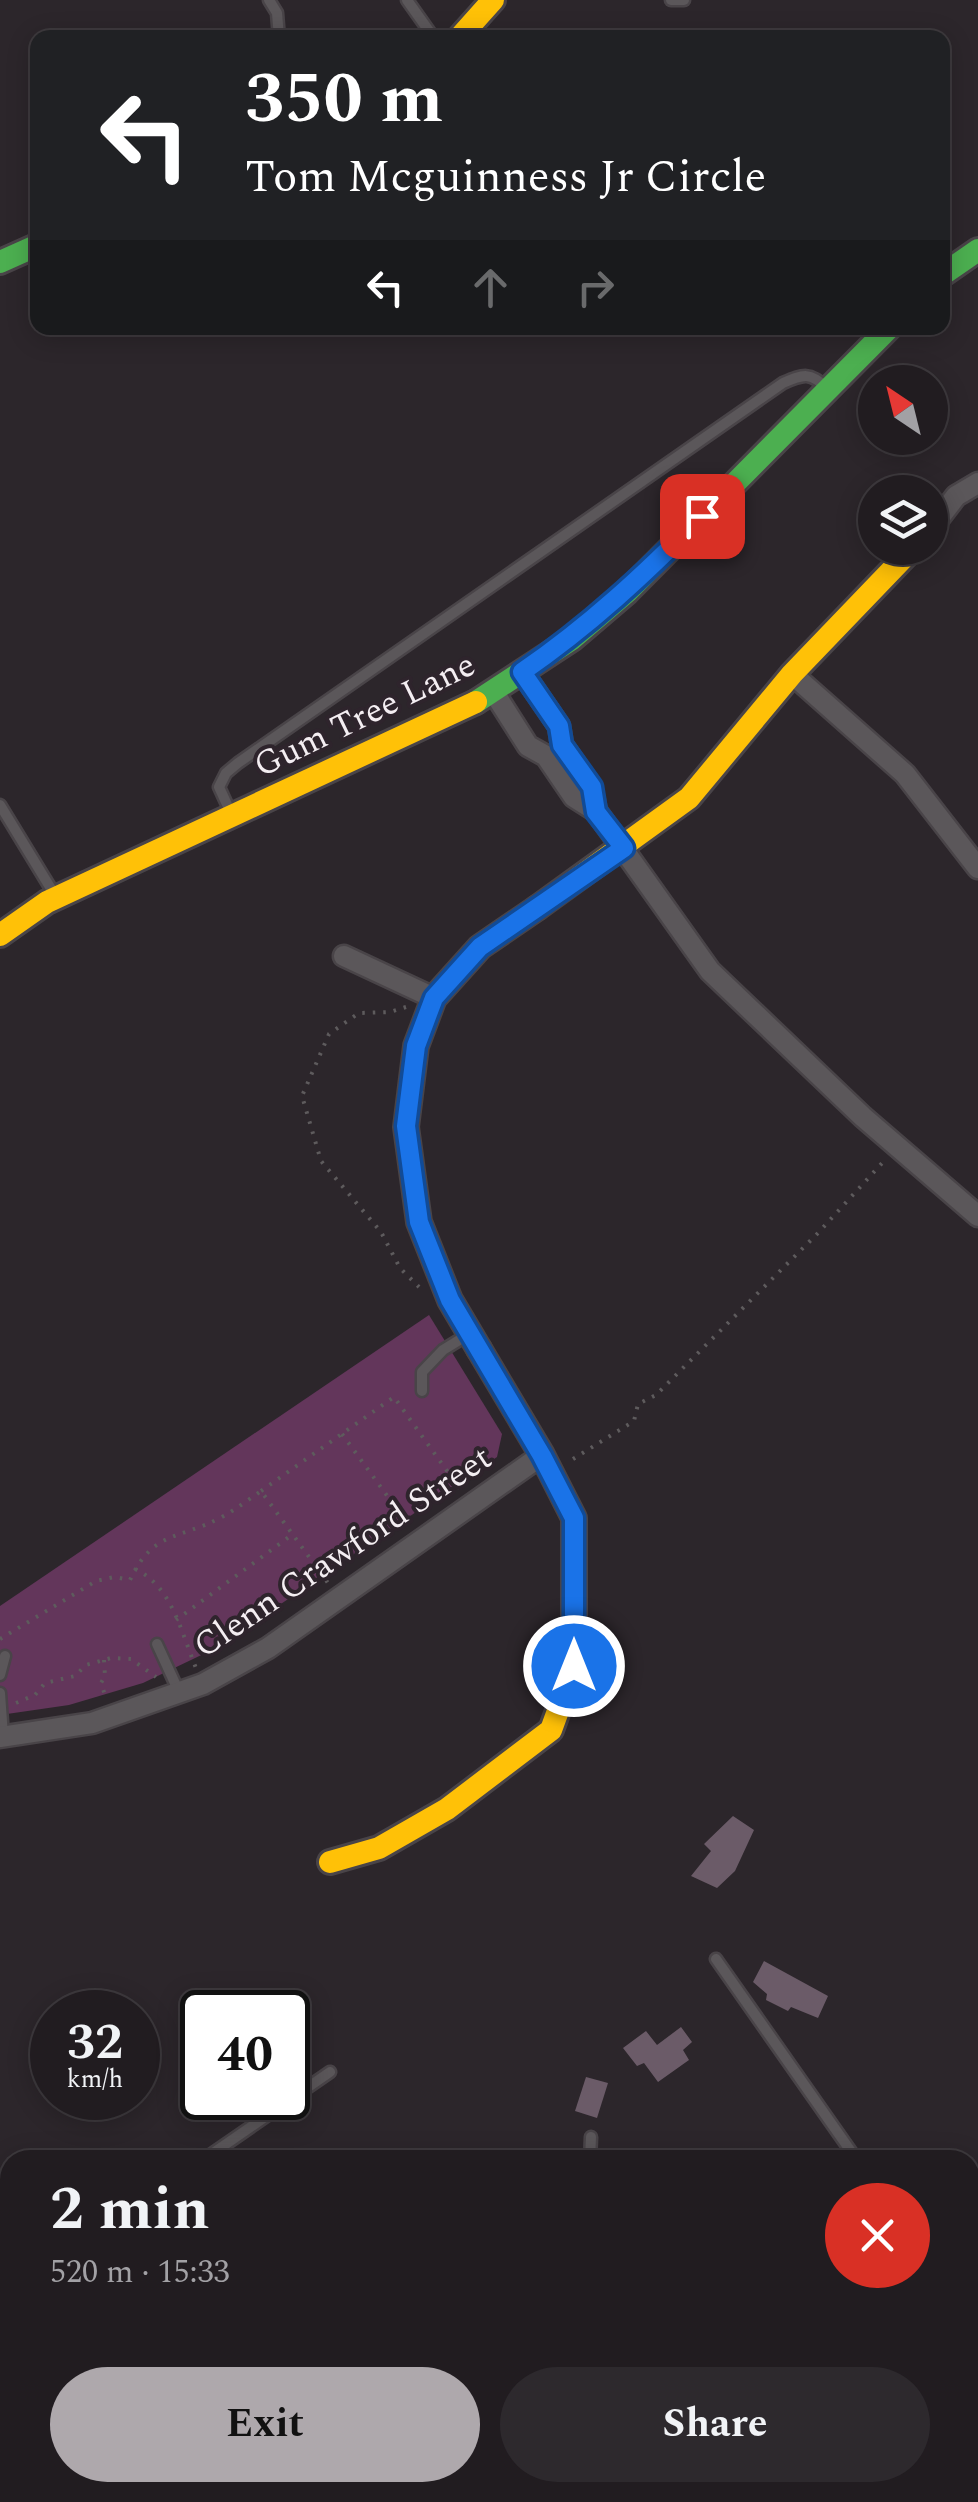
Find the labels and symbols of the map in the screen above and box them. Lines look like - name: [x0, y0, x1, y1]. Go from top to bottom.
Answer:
- north arrow: [858, 365, 948, 455]
- pin: [660, 474, 745, 559]
- street label: Gum Tree Lane: [245, 639, 485, 792]
- street label: Clenn Crawford Street: [183, 1432, 503, 1672]
- position arrow: [522, 1614, 626, 1718]
- speed limit sign: 40: [180, 1990, 310, 2120]

